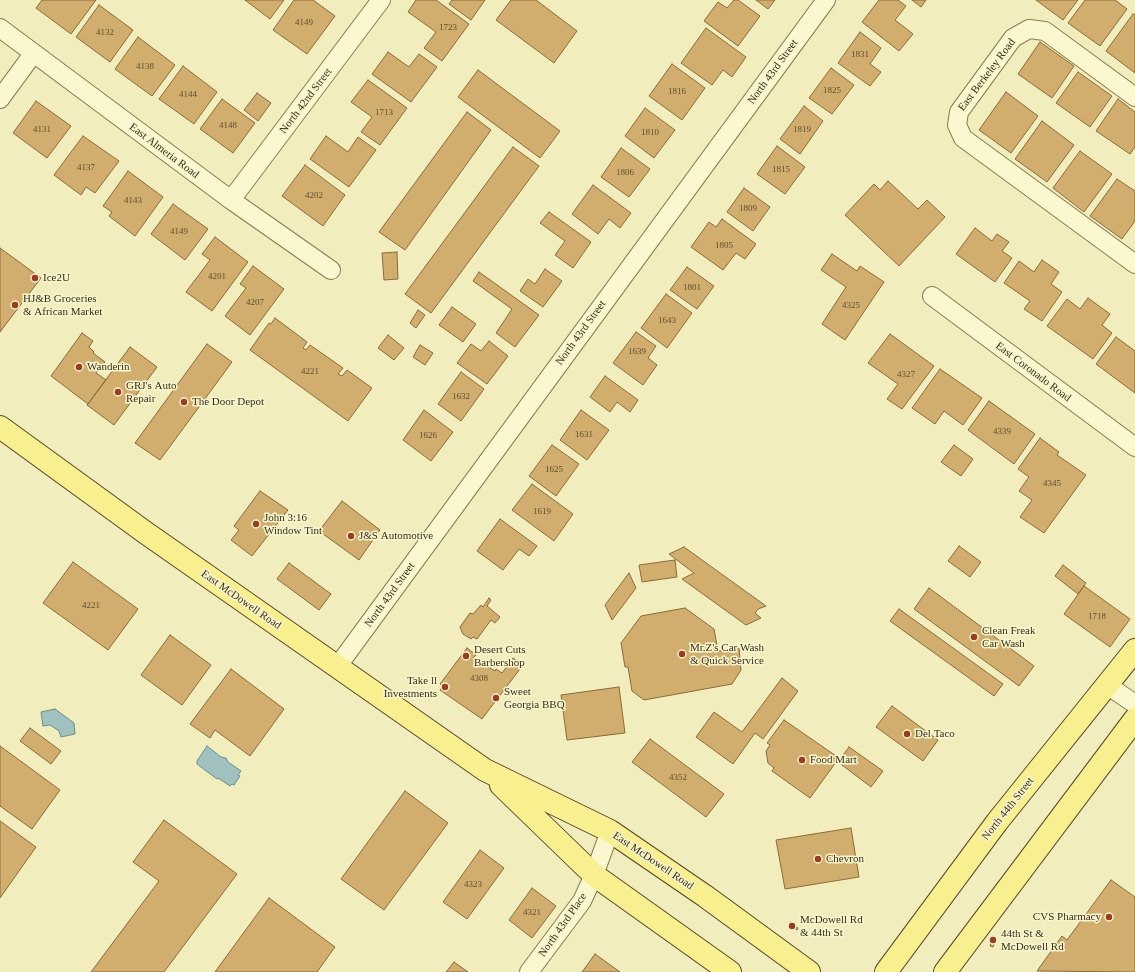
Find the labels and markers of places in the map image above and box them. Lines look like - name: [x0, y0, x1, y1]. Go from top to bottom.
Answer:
- place label: Ice2U: [43, 271, 70, 285]
- marker: Ice2U: [30, 273, 40, 283]
- place label: HJ&B Groceries & African Market: [23, 292, 102, 318]
- marker: HJ&B Groceries & African Market: [10, 300, 20, 310]
- place label: Wanderin: [87, 360, 129, 374]
- marker: Wanderin: [74, 362, 84, 372]
- place label: GRJ's Auto Repair: [126, 379, 177, 405]
- marker: GRJ's Auto Repair: [113, 387, 123, 397]
- place label: The Door Depot: [192, 395, 264, 409]
- marker: The Door Depot: [179, 397, 189, 407]
- place label: John 3:16 Window Tint: [264, 511, 322, 537]
- marker: John 3:16 Window Tint: [251, 519, 261, 529]
- place label: J&S Automotive: [359, 529, 433, 543]
- marker: J&S Automotive: [346, 531, 356, 541]
- place label: Clean Freak Car Wash: [982, 624, 1035, 650]
- marker: Clean Freak Car Wash: [969, 632, 979, 642]
- place label: Mr.Z's Car Wash & Quick Service: [690, 641, 764, 667]
- place label: Desert Cuts Barbershop: [474, 643, 526, 669]
- marker: Mr.Z's Car Wash & Quick Service: [677, 649, 687, 659]
- marker: Desert Cuts Barbershop: [461, 651, 471, 661]
- place label: Take ll Investments: [384, 674, 437, 700]
- marker: Take ll Investments: [440, 682, 450, 692]
- place label: Sweet Georgia BBQ: [504, 685, 565, 711]
- marker: Sweet Georgia BBQ: [491, 693, 501, 703]
- place label: Del Taco: [915, 727, 955, 741]
- marker: Del Taco: [902, 729, 912, 739]
- place label: Food Mart: [810, 753, 857, 767]
- marker: Food Mart: [797, 755, 807, 765]
- place label: Chevron: [826, 852, 864, 866]
- marker: Chevron: [813, 854, 823, 864]
- place label: CVS Pharmacy: [1033, 910, 1101, 924]
- marker: CVS Pharmacy: [1104, 912, 1114, 922]
- place label: McDowell Rd & 44th St: [800, 913, 863, 939]
- marker: McDowell Rd & 44th St: [787, 921, 797, 931]
- place label: 44th St & McDowell Rd: [1001, 927, 1064, 953]
- marker: 44th St & McDowell Rd: [988, 935, 998, 945]

